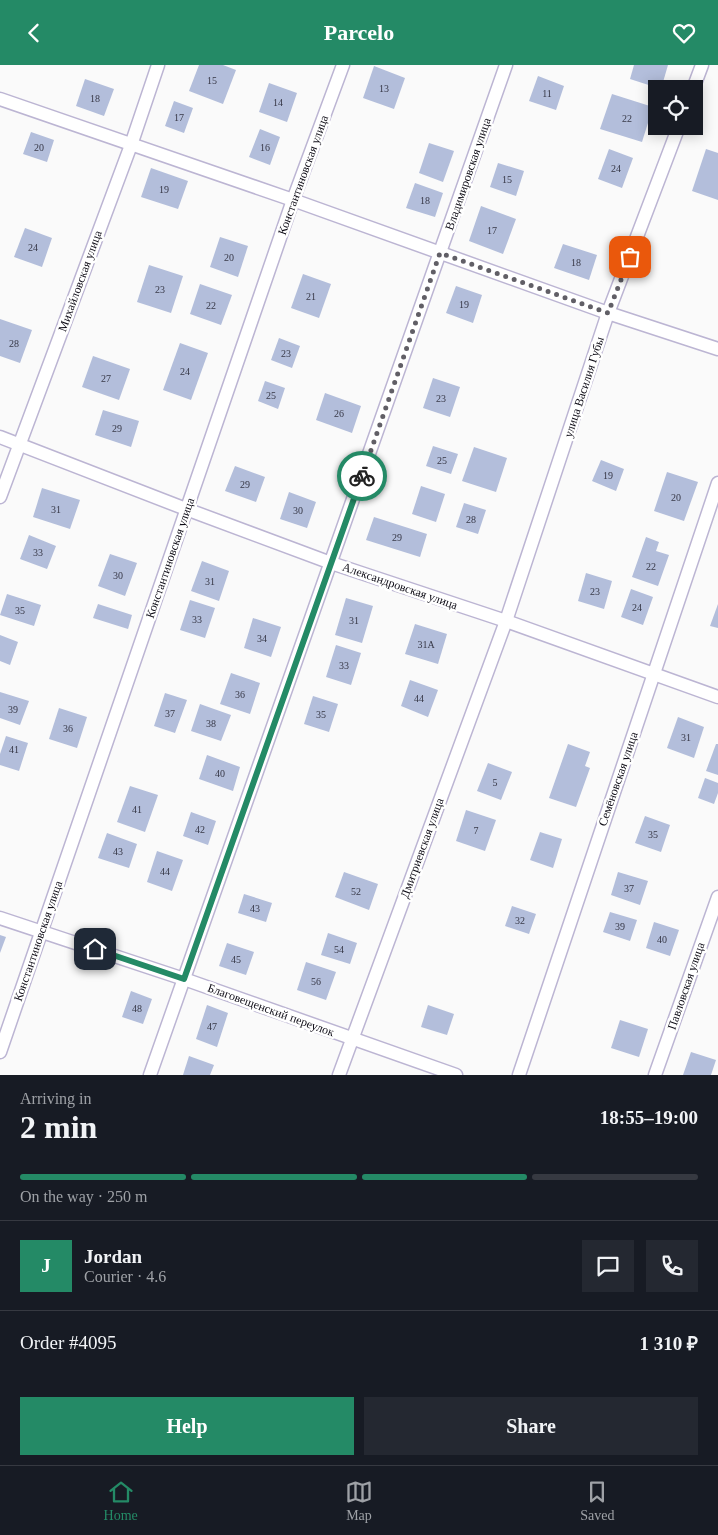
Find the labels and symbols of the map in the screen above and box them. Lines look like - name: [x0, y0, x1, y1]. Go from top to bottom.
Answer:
- house number: 15: [207, 75, 217, 86]
- house number: 13: [379, 83, 389, 94]
- house number: 11: [542, 88, 552, 99]
- house number: 18: [90, 93, 100, 104]
- house number: 14: [273, 97, 283, 108]
- house number: 17: [174, 112, 184, 123]
- street label: Константиновская улица: [275, 113, 331, 237]
- house number: 22: [622, 113, 632, 124]
- street label: Владимировская улица: [442, 115, 494, 232]
- house number: 20: [34, 142, 44, 153]
- house number: 16: [260, 142, 270, 153]
- house number: 24: [611, 163, 621, 174]
- house number: 15: [502, 174, 512, 185]
- house number: 19: [159, 184, 169, 195]
- house number: 18: [420, 195, 430, 206]
- house number: 17: [487, 225, 497, 236]
- street label: Михайловская улица: [55, 228, 105, 334]
- pin: [609, 236, 651, 278]
- house number: 24: [28, 242, 38, 253]
- house number: 20: [224, 252, 234, 263]
- house number: 18: [571, 257, 581, 268]
- house number: 23: [155, 284, 165, 295]
- house number: 21: [306, 291, 316, 302]
- house number: 19: [459, 299, 469, 310]
- house number: 22: [206, 300, 216, 311]
- street label: улица Василия Губы: [561, 335, 607, 439]
- house number: 28: [9, 338, 19, 349]
- house number: 23: [281, 348, 291, 359]
- house number: 24: [180, 366, 190, 377]
- house number: 27: [101, 373, 111, 384]
- house number: 25: [266, 390, 276, 401]
- house number: 23: [436, 393, 446, 404]
- house number: 26: [334, 408, 344, 419]
- house number: 29: [112, 423, 122, 434]
- courier: [337, 451, 387, 501]
- house number: 25: [437, 455, 447, 466]
- house number: 19: [603, 470, 613, 481]
- house number: 29: [240, 479, 250, 490]
- house number: 20: [671, 492, 681, 503]
- street label: Константиновская улица: [143, 495, 197, 620]
- house number: 31: [51, 504, 61, 515]
- house number: 30: [293, 505, 303, 516]
- house number: 28: [466, 514, 476, 525]
- house number: 29: [392, 532, 402, 543]
- house number: 33: [33, 547, 43, 558]
- street label: Александровская улица: [341, 560, 460, 613]
- house number: 22: [646, 561, 656, 572]
- house number: 30: [113, 570, 123, 581]
- house number: 31: [205, 576, 215, 587]
- house number: 23: [590, 586, 600, 597]
- house number: 24: [632, 602, 642, 613]
- house number: 35: [15, 605, 25, 616]
- house number: 33: [192, 614, 202, 625]
- house number: 31: [349, 615, 359, 626]
- house number: 34: [257, 633, 267, 644]
- house number: 31А: [417, 639, 435, 650]
- house number: 33: [339, 660, 349, 671]
- house number: 36: [235, 689, 245, 700]
- house number: 44: [414, 693, 424, 704]
- house number: 39: [8, 704, 18, 715]
- house number: 37: [165, 708, 175, 719]
- house number: 35: [316, 709, 326, 720]
- house number: 38: [206, 718, 216, 729]
- house number: 36: [63, 723, 73, 734]
- street label: Семёновская улица: [595, 729, 641, 828]
- house number: 31: [681, 732, 691, 743]
- house number: 41: [9, 744, 19, 755]
- house number: 40: [215, 768, 225, 779]
- house number: 5: [493, 777, 498, 788]
- street label: Дмитриевская улица: [397, 795, 447, 900]
- house number: 41: [132, 804, 142, 815]
- house number: 42: [195, 824, 205, 835]
- house number: 7: [474, 825, 479, 836]
- house number: 35: [648, 829, 658, 840]
- house number: 43: [113, 846, 123, 857]
- house number: 44: [160, 866, 170, 877]
- street label: Константиновская улица: [11, 878, 65, 1003]
- house number: 37: [624, 883, 634, 894]
- house number: 52: [351, 886, 361, 897]
- house number: 43: [250, 903, 260, 914]
- house number: 32: [515, 915, 525, 926]
- house number: 39: [615, 921, 625, 932]
- pin: [74, 928, 116, 970]
- house number: 40: [657, 934, 667, 945]
- street label: Павловская улица: [664, 940, 708, 1032]
- house number: 54: [334, 944, 344, 955]
- house number: 45: [231, 954, 241, 965]
- house number: 56: [311, 976, 321, 987]
- street label: Благовещенский переулок: [206, 981, 336, 1039]
- house number: 48: [132, 1003, 142, 1014]
- house number: 47: [207, 1021, 217, 1032]

